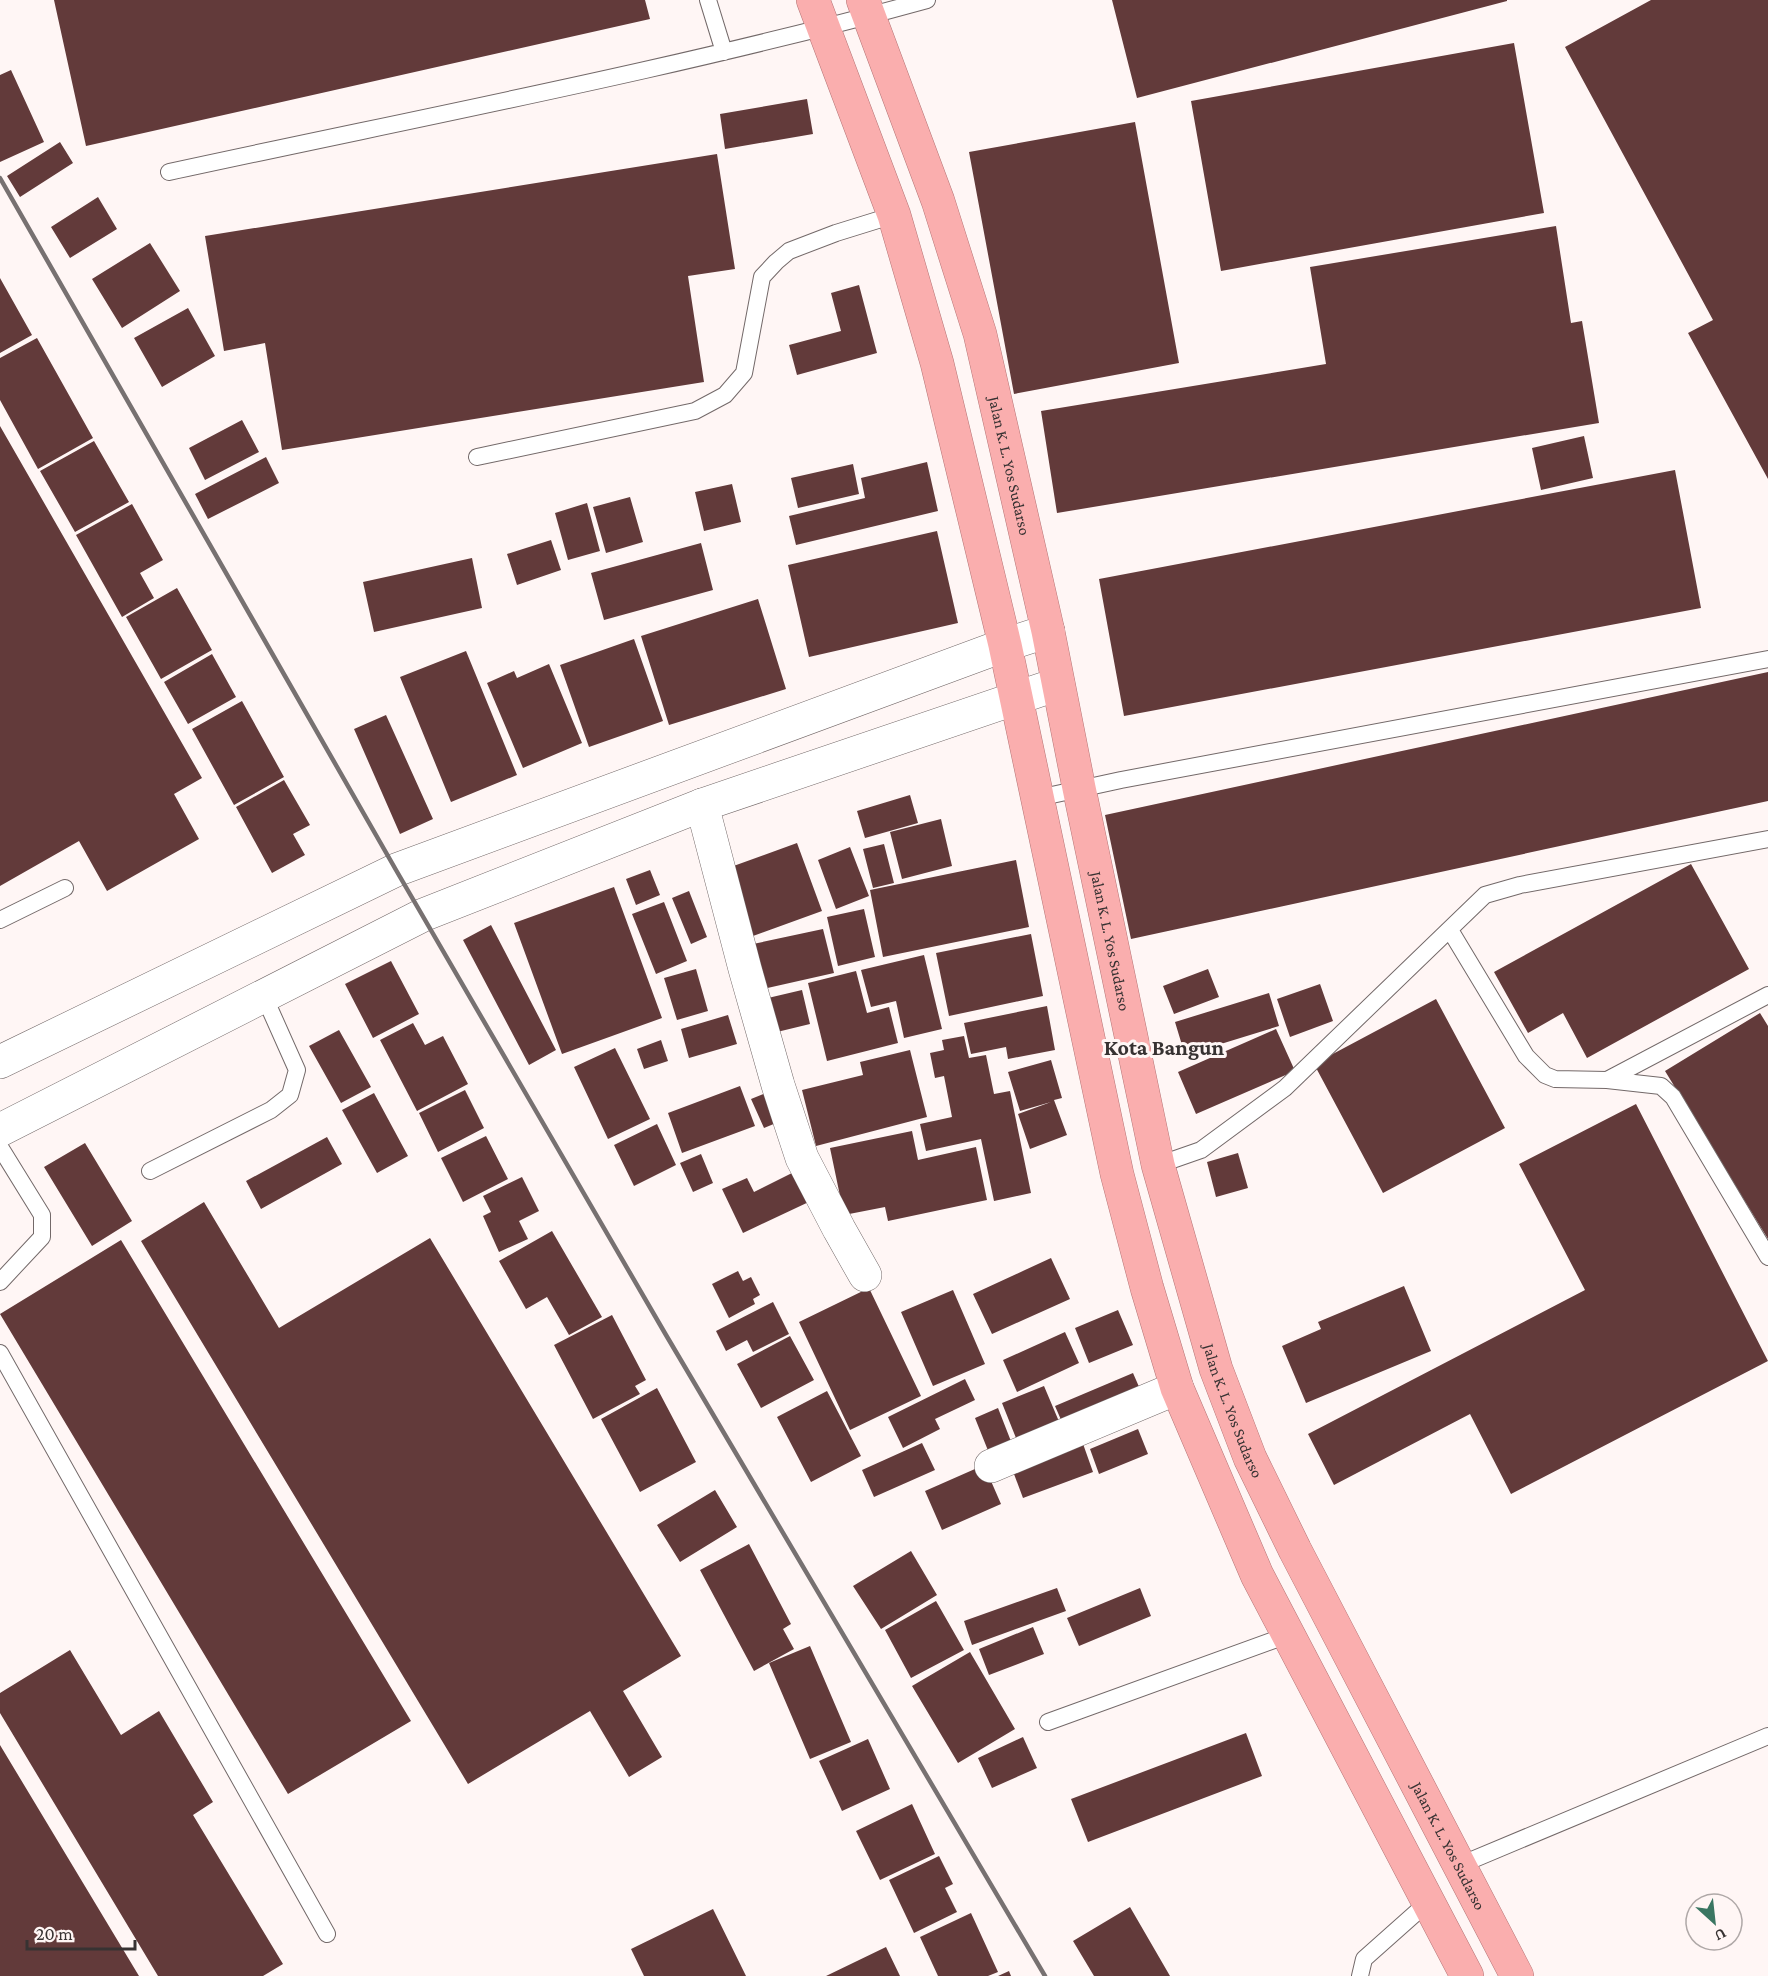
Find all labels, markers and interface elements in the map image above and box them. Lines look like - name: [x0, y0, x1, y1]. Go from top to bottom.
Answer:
- street label: Jalan K. L. Yos Sudarso: [985, 393, 1034, 537]
- street label: Jalan K. L. Yos Sudarso: [1087, 868, 1134, 1012]
- district label: Kota Bangun: [1104, 1035, 1225, 1060]
- street label: Jalan K. L. Yos Sudarso: [1199, 1340, 1267, 1480]
- street label: Jalan K. L. Yos Sudarso: [1407, 1777, 1489, 1913]
- north arrow: [1684, 1892, 1744, 1952]
- scale bar: [27, 1913, 135, 1951]
- text: 20 m: [36, 1924, 73, 1944]
- text: U: [1712, 1925, 1729, 1945]

